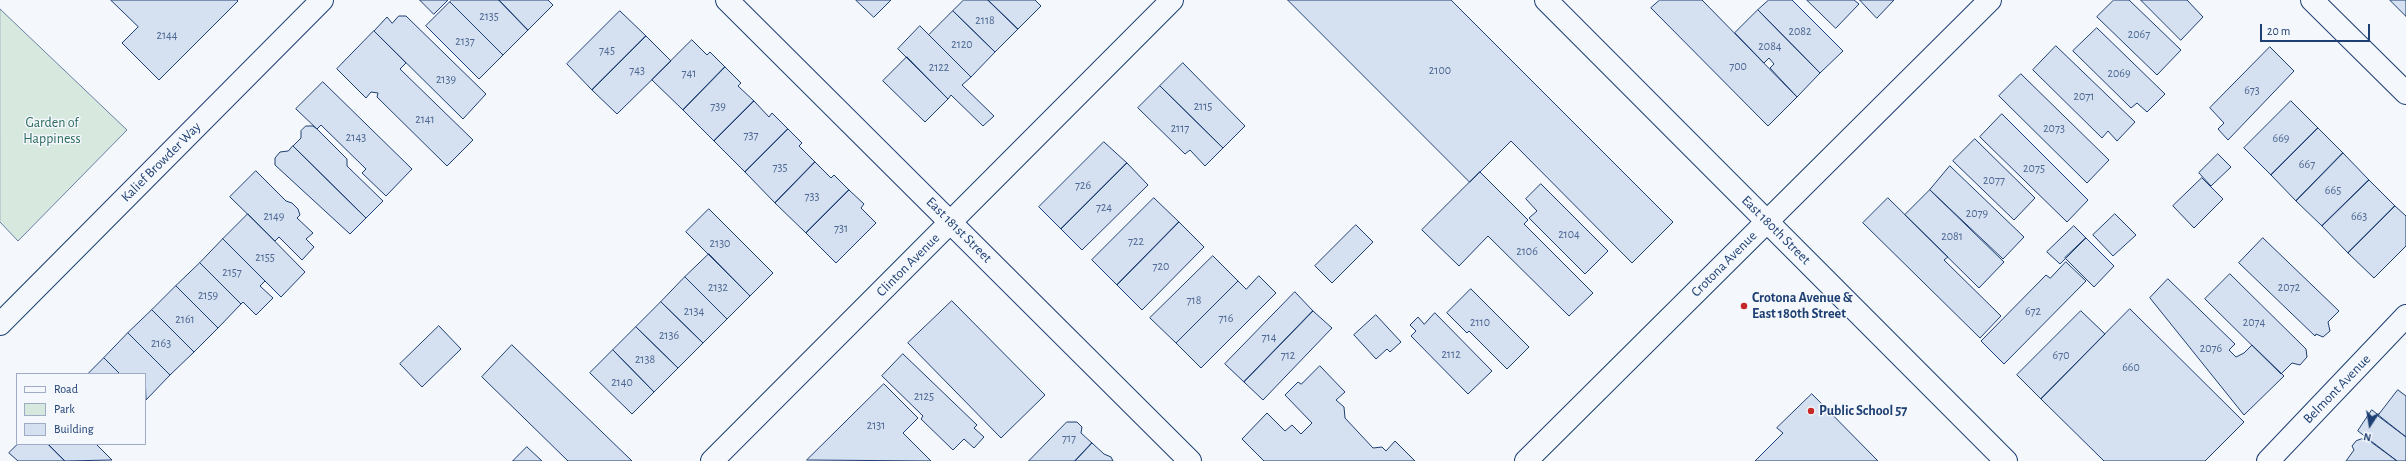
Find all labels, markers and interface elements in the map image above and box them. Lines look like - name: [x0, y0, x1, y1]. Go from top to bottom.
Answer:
- house number: 2135: [479, 9, 499, 23]
- house number: 2118: [975, 13, 995, 27]
- scale bar: [2262, 16, 2372, 42]
- house number: 2082: [1789, 24, 1811, 38]
- text: 20 m: [2267, 25, 2290, 37]
- house number: 2067: [2128, 27, 2150, 41]
- house number: 2144: [156, 28, 178, 42]
- house number: 2137: [455, 34, 475, 48]
- house number: 2120: [951, 37, 973, 51]
- house number: 2084: [1758, 39, 1782, 53]
- house number: 745: [599, 43, 615, 57]
- house number: 700: [1729, 59, 1747, 73]
- house number: 2122: [929, 60, 949, 74]
- house number: 743: [629, 63, 645, 77]
- house number: 2100: [1429, 63, 1451, 77]
- house number: 741: [682, 66, 696, 80]
- house number: 2069: [2107, 66, 2131, 80]
- house number: 2139: [436, 72, 456, 86]
- house number: 673: [2244, 83, 2260, 97]
- house number: 2071: [2074, 89, 2094, 103]
- house number: 739: [710, 99, 726, 113]
- house number: 2115: [1194, 99, 1212, 113]
- house number: 2141: [415, 112, 435, 126]
- park label: Garden of Happiness: [23, 115, 81, 148]
- street label: Kalief Browder Way: [118, 119, 204, 205]
- house number: 2117: [1171, 121, 1189, 135]
- house number: 2073: [2043, 121, 2065, 135]
- house number: 737: [744, 128, 758, 142]
- house number: 2143: [346, 130, 366, 144]
- house number: 669: [2273, 131, 2289, 145]
- house number: 667: [2299, 157, 2315, 171]
- house number: 735: [773, 160, 787, 174]
- house number: 2075: [2023, 161, 2045, 175]
- house number: 2077: [1983, 173, 2005, 187]
- house number: 726: [1075, 178, 1091, 192]
- house number: 665: [2325, 183, 2341, 197]
- house number: 733: [805, 189, 819, 203]
- street label: East 180th Street: [1738, 192, 1814, 268]
- street label: East 181st Street: [923, 194, 995, 266]
- house number: 724: [1096, 200, 1112, 214]
- house number: 2079: [1966, 206, 1988, 220]
- house number: 2149: [264, 209, 284, 223]
- house number: 663: [2351, 209, 2367, 223]
- house number: 731: [834, 221, 848, 235]
- house number: 2104: [1558, 227, 1580, 241]
- street label: Crotona Avenue: [1688, 228, 1760, 300]
- house number: 2081: [1941, 229, 1963, 243]
- street label: Clinton Avenue: [873, 230, 943, 300]
- house number: 722: [1128, 234, 1144, 248]
- house number: 2130: [710, 236, 730, 250]
- house number: 2106: [1516, 244, 1538, 258]
- house number: 2155: [255, 250, 275, 264]
- house number: 720: [1153, 259, 1169, 273]
- house number: 2157: [222, 265, 242, 279]
- house number: 2132: [708, 280, 728, 294]
- house number: 2072: [2278, 280, 2300, 294]
- house number: 2159: [198, 288, 218, 302]
- place label: Crotona Avenue & East 180th Street: [1752, 290, 1853, 322]
- house number: 718: [1187, 293, 1201, 307]
- marker: Crotona Avenue & East 180th Street: [1739, 301, 1749, 311]
- house number: 2134: [684, 304, 704, 318]
- house number: 672: [2025, 304, 2041, 318]
- house number: 716: [1219, 311, 1233, 325]
- house number: 2161: [175, 312, 195, 326]
- house number: 2110: [1470, 315, 1490, 329]
- house number: 2074: [2243, 315, 2265, 329]
- house number: 2136: [659, 328, 679, 342]
- house number: 714: [1262, 330, 1276, 344]
- house number: 2163: [151, 336, 171, 350]
- house number: 2076: [2200, 341, 2222, 355]
- house number: 2112: [1441, 347, 1461, 361]
- house number: 712: [1281, 348, 1295, 362]
- house number: 670: [2053, 348, 2069, 362]
- street label: Belmont Avenue: [2300, 351, 2374, 427]
- house number: 2138: [635, 352, 655, 366]
- house number: 660: [2122, 360, 2140, 374]
- legend: [16, 373, 146, 445]
- house number: 2140: [611, 375, 633, 389]
- text: Road: [54, 383, 78, 395]
- house number: 2125: [914, 389, 934, 403]
- text: Park: [54, 403, 75, 415]
- place label: Public School 57: [1819, 403, 1907, 419]
- north arrow: [2350, 405, 2390, 445]
- marker: Public School 57: [1806, 406, 1816, 416]
- house number: 2131: [867, 418, 885, 432]
- text: Building: [54, 423, 94, 435]
- house number: 717: [1062, 431, 1076, 445]
- text: N: [2363, 431, 2372, 443]

